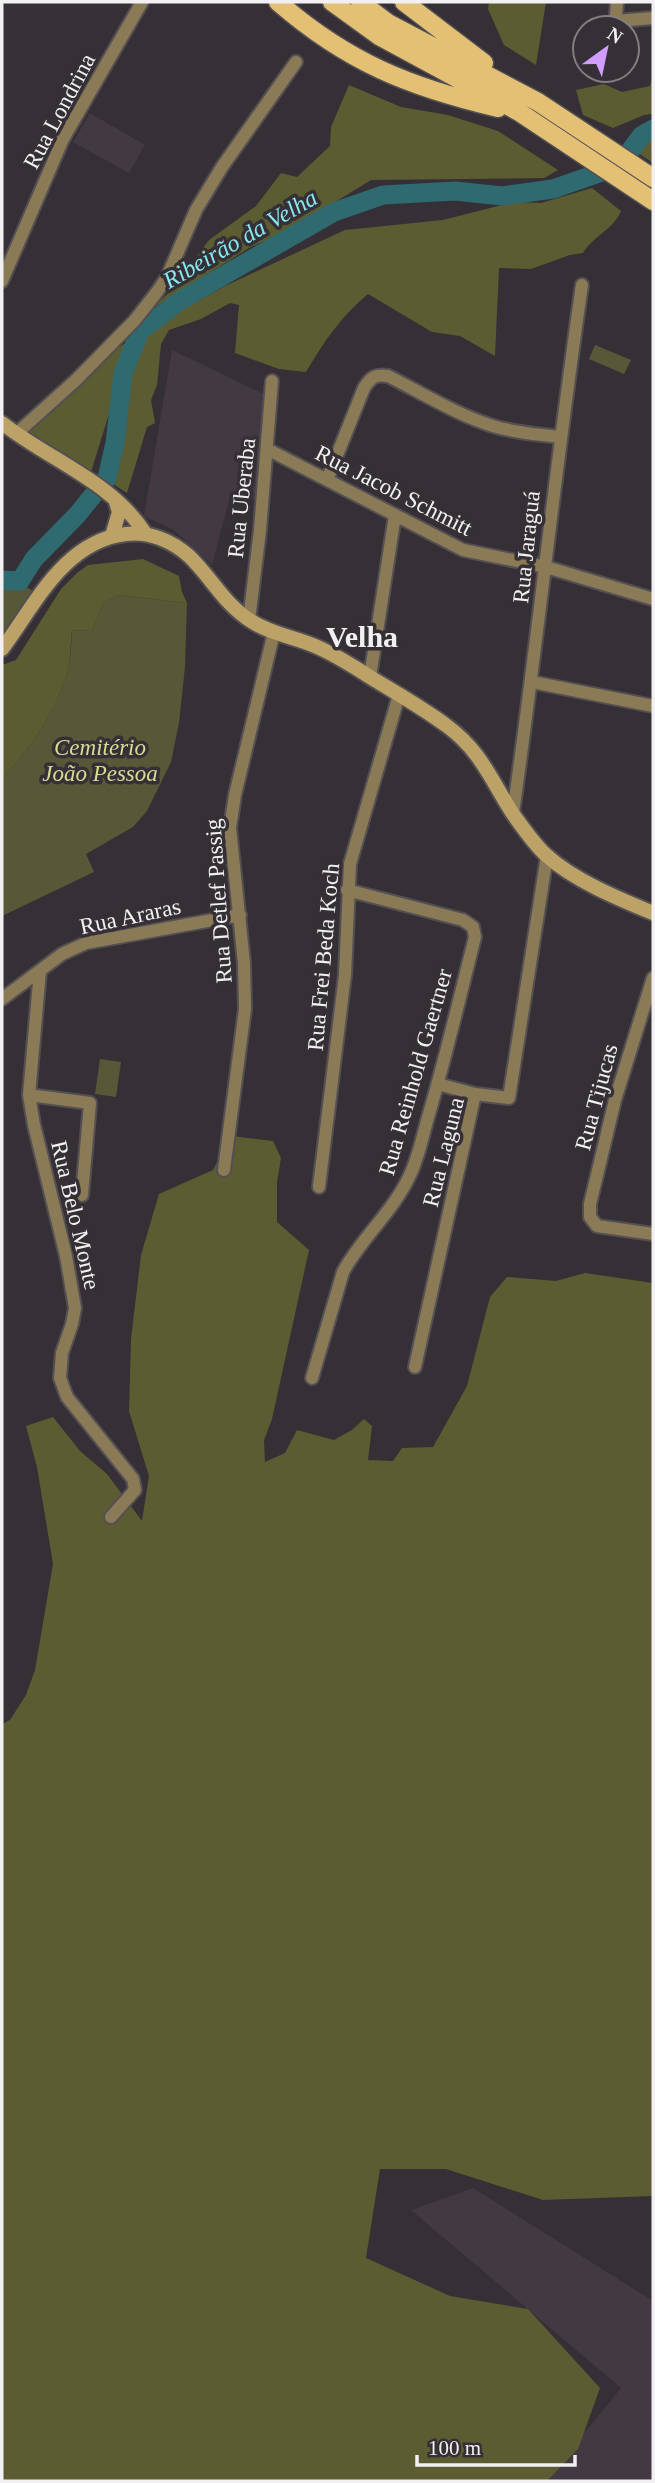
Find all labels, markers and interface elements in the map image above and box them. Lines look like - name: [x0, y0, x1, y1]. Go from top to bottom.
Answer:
- north arrow: [571, 14, 641, 84]
- text: N: [604, 23, 627, 48]
- street label: Rua Londrina: [19, 49, 100, 173]
- water label: Ribeirão da Velha: [158, 184, 322, 294]
- street label: Rua Uberaba: [223, 437, 260, 559]
- street label: Rua Jacob Schmitt: [311, 440, 477, 541]
- street label: Rua Jaraguá: [508, 490, 545, 605]
- district label: Velha: [326, 620, 398, 653]
- park label: Cemitério João Pessoa: [42, 735, 158, 786]
- street label: Rua Detlef Passig: [200, 817, 237, 984]
- street label: Rua Frei Beda Koch: [303, 862, 344, 1052]
- street label: Rua Araras: [77, 894, 183, 939]
- street label: Rua Reinhold Gaertner: [374, 966, 457, 1178]
- street label: Rua Tijucas: [570, 1041, 623, 1153]
- street label: Rua Laguna: [418, 1095, 469, 1209]
- street label: Rua Belo Monte: [46, 1138, 105, 1292]
- scale bar: [417, 2424, 574, 2468]
- text: 100 m: [428, 2436, 481, 2460]

